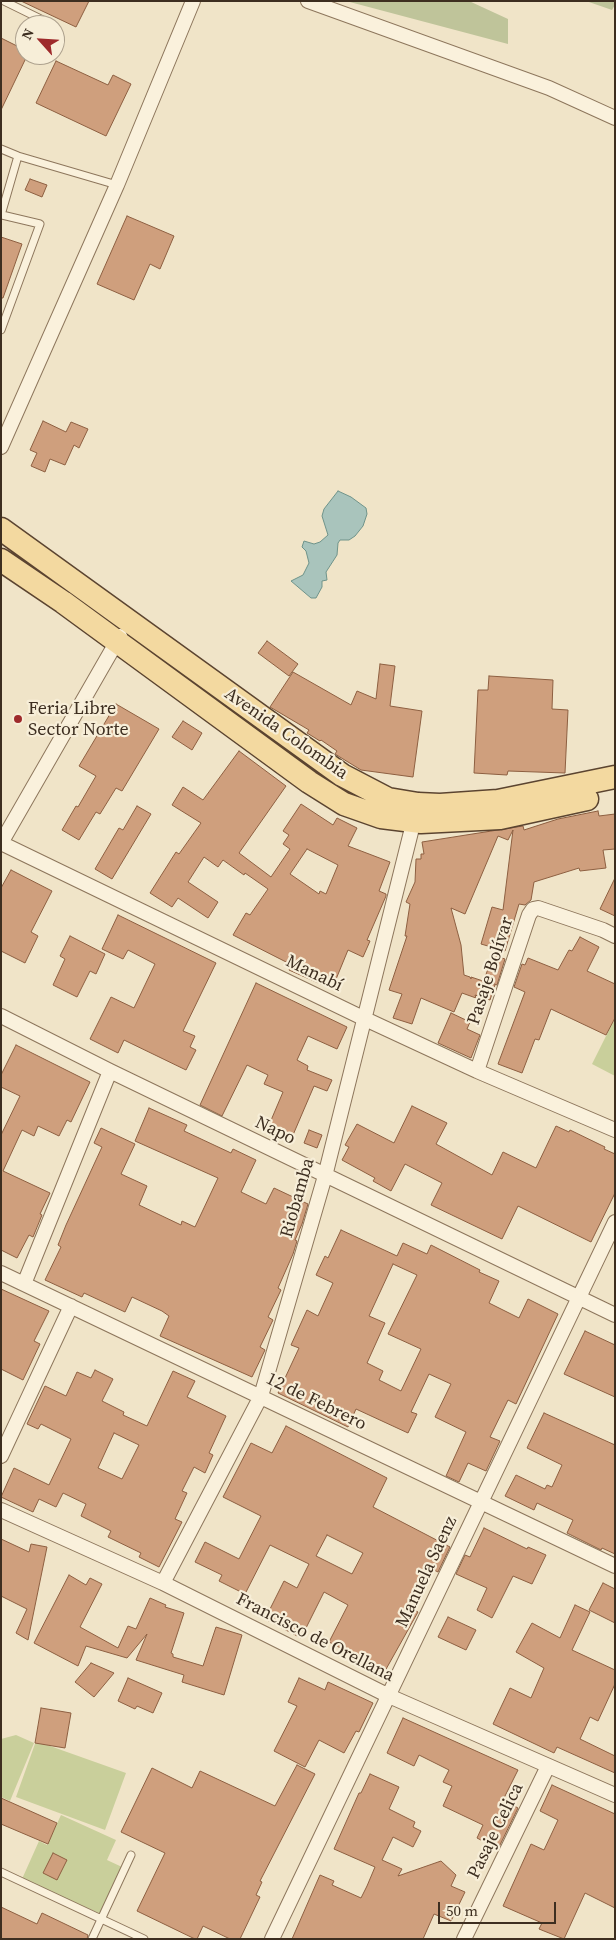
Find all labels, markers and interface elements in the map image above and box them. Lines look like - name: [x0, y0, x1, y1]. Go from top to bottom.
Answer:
- north arrow: [15, 15, 65, 65]
- text: N: [16, 25, 39, 43]
- street label: Avenida Colombia: [220, 683, 352, 785]
- place label: Feria Libre Sector Norte: [28, 698, 129, 741]
- marker: Feria Libre Sector Norte: [12, 713, 24, 725]
- street label: Pasaje Bolívar: [463, 914, 519, 1028]
- street label: Manabí: [282, 951, 346, 997]
- street label: Napo: [251, 1112, 299, 1150]
- street label: Riobamba: [276, 1156, 320, 1240]
- street label: 12 de Febrero: [262, 1368, 370, 1436]
- street label: Manuela Saenz: [392, 1513, 462, 1631]
- street label: Francisco de Orellana: [232, 1589, 398, 1687]
- street label: Pasaje Celica: [463, 1779, 529, 1883]
- scale bar: [441, 1892, 558, 1924]
- text: 50 m: [446, 1900, 478, 1921]

